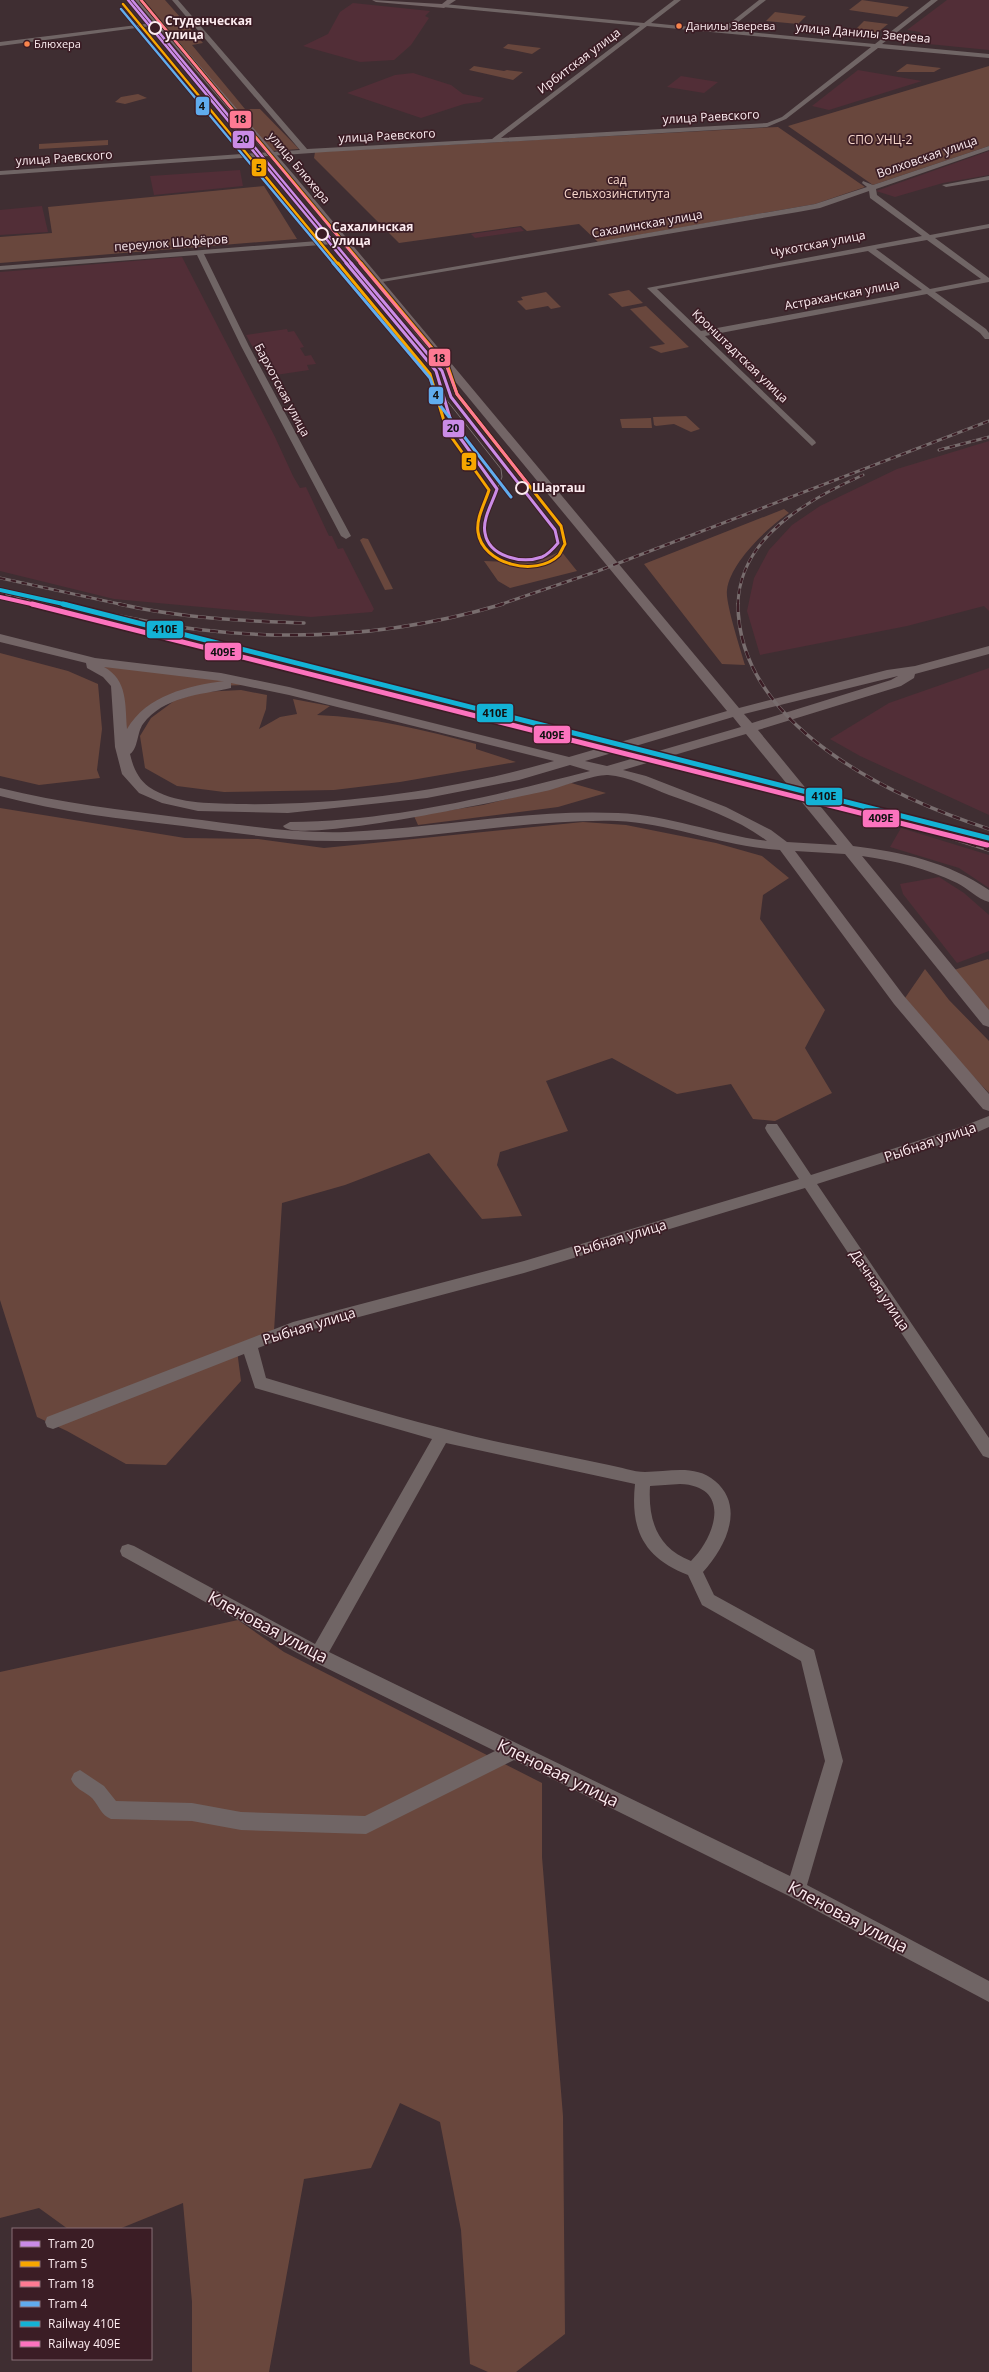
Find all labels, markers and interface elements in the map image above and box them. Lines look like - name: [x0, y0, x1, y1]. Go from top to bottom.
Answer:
- place label: Студенческая улица: [165, 12, 252, 43]
- place label: Данилы Зверева: [686, 18, 775, 33]
- street label: улица Данилы Зверева: [795, 18, 931, 47]
- marker: Студенческая улица: [148, 21, 162, 35]
- marker: Данилы Зверева: [674, 21, 684, 31]
- street label: Ирбитская улица: [534, 24, 624, 97]
- place label: Блюхера: [34, 36, 81, 51]
- marker: Блюхера: [22, 39, 32, 49]
- line badge: 4: [195, 96, 210, 116]
- text: 4: [199, 98, 206, 113]
- street label: улица Раевского: [662, 105, 760, 128]
- line badge: 18: [229, 110, 252, 129]
- text: 18: [234, 111, 246, 126]
- street label: улица Раевского: [338, 124, 436, 147]
- street label: улица Блюхера: [264, 128, 334, 207]
- line badge: 20: [232, 130, 255, 149]
- text: 20: [237, 131, 249, 146]
- park label: СПО УНЦ-2: [848, 131, 912, 148]
- street label: Волховская улица: [874, 131, 979, 182]
- street label: улица Раевского: [15, 146, 113, 169]
- line badge: 5: [251, 158, 267, 177]
- text: 5: [256, 160, 262, 175]
- park label: сад Сельхозинститута: [564, 171, 670, 202]
- street label: Сахалинская улица: [590, 205, 704, 242]
- place label: Сахалинская улица: [332, 218, 413, 249]
- street label: Чукотская улица: [769, 226, 867, 261]
- marker: Сахалинская улица: [315, 227, 329, 241]
- street label: переулок Шофёров: [113, 230, 229, 255]
- street label: Астраханская улица: [783, 275, 901, 314]
- street label: Кронштадтская улица: [688, 305, 792, 406]
- street label: Бархотская улица: [251, 340, 314, 439]
- line badge: 18: [428, 348, 451, 367]
- text: 18: [433, 350, 445, 365]
- line badge: 4: [428, 386, 444, 405]
- text: 4: [433, 387, 440, 402]
- line badge: 20: [442, 419, 465, 438]
- text: 20: [447, 420, 459, 435]
- line badge: 5: [461, 452, 477, 471]
- text: 5: [466, 454, 472, 469]
- place label: Шарташ: [532, 479, 585, 496]
- marker: Шарташ: [515, 481, 529, 495]
- line badge: 410E: [146, 620, 184, 639]
- text: 410E: [152, 621, 178, 636]
- line badge: 409E: [204, 642, 242, 661]
- text: 409E: [210, 644, 236, 659]
- line badge: 410E: [476, 703, 514, 723]
- text: 410E: [482, 705, 508, 720]
- line badge: 409E: [533, 725, 571, 744]
- text: 409E: [539, 727, 565, 742]
- line badge: 410E: [805, 787, 843, 806]
- text: 410E: [811, 788, 837, 803]
- line badge: 409E: [862, 809, 900, 828]
- text: 409E: [868, 810, 894, 825]
- street label: Рыбная улица: [881, 1117, 978, 1166]
- street label: Рыбная улица: [571, 1214, 669, 1261]
- street label: Дачная улица: [846, 1245, 915, 1334]
- street label: Рыбная улица: [260, 1302, 358, 1349]
- street label: Кленовая улица: [204, 1585, 332, 1668]
- street label: Кленовая улица: [493, 1733, 623, 1812]
- street label: Кленовая улица: [784, 1875, 912, 1958]
- legend: [12, 2228, 152, 2360]
- text: Tram 20: [48, 2235, 94, 2252]
- text: Tram 5: [48, 2255, 87, 2272]
- text: Tram 18: [48, 2275, 94, 2292]
- text: Tram 4: [48, 2295, 87, 2312]
- text: Railway 410E: [48, 2315, 120, 2332]
- text: Railway 409E: [48, 2335, 120, 2352]

